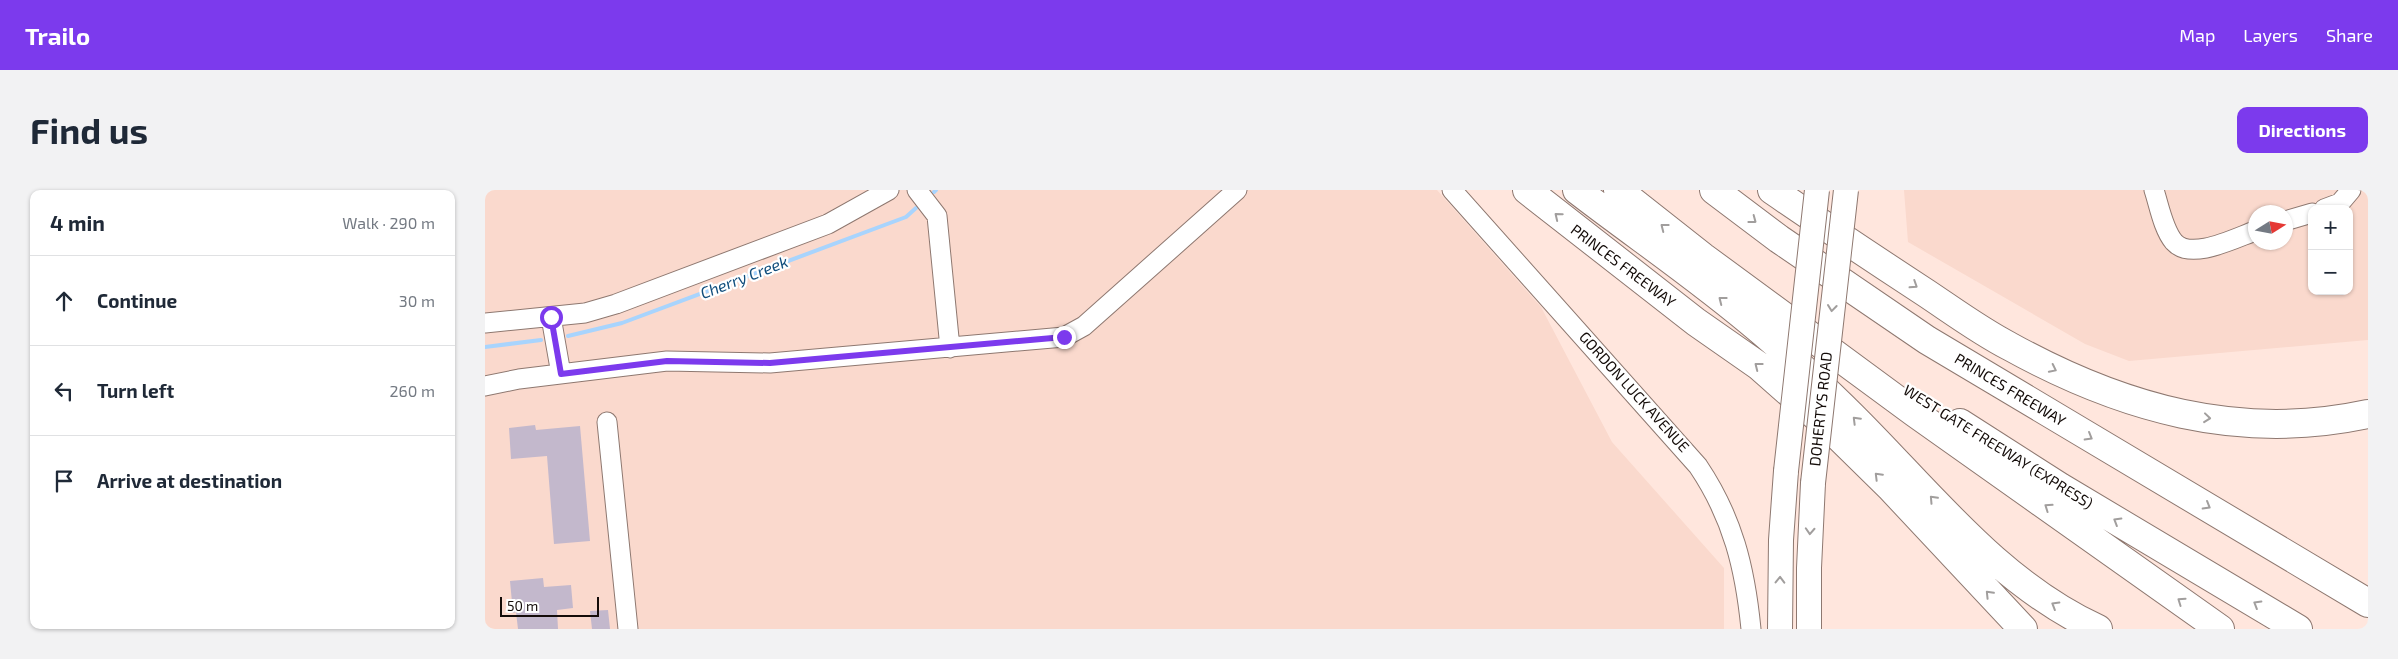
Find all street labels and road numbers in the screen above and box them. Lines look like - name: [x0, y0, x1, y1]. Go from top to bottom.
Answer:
- street label: PRINCES FREEWAY: [1568, 220, 1680, 311]
- street label: GORDON LUCK AVENUE: [1576, 327, 1693, 455]
- street label: PRINCES FREEWAY: [1952, 349, 2070, 430]
- street label: DOHERTYS ROAD: [1805, 351, 1835, 467]
- street label: WEST GATE FREEWAY (EXPRESS): [1901, 380, 2097, 512]

